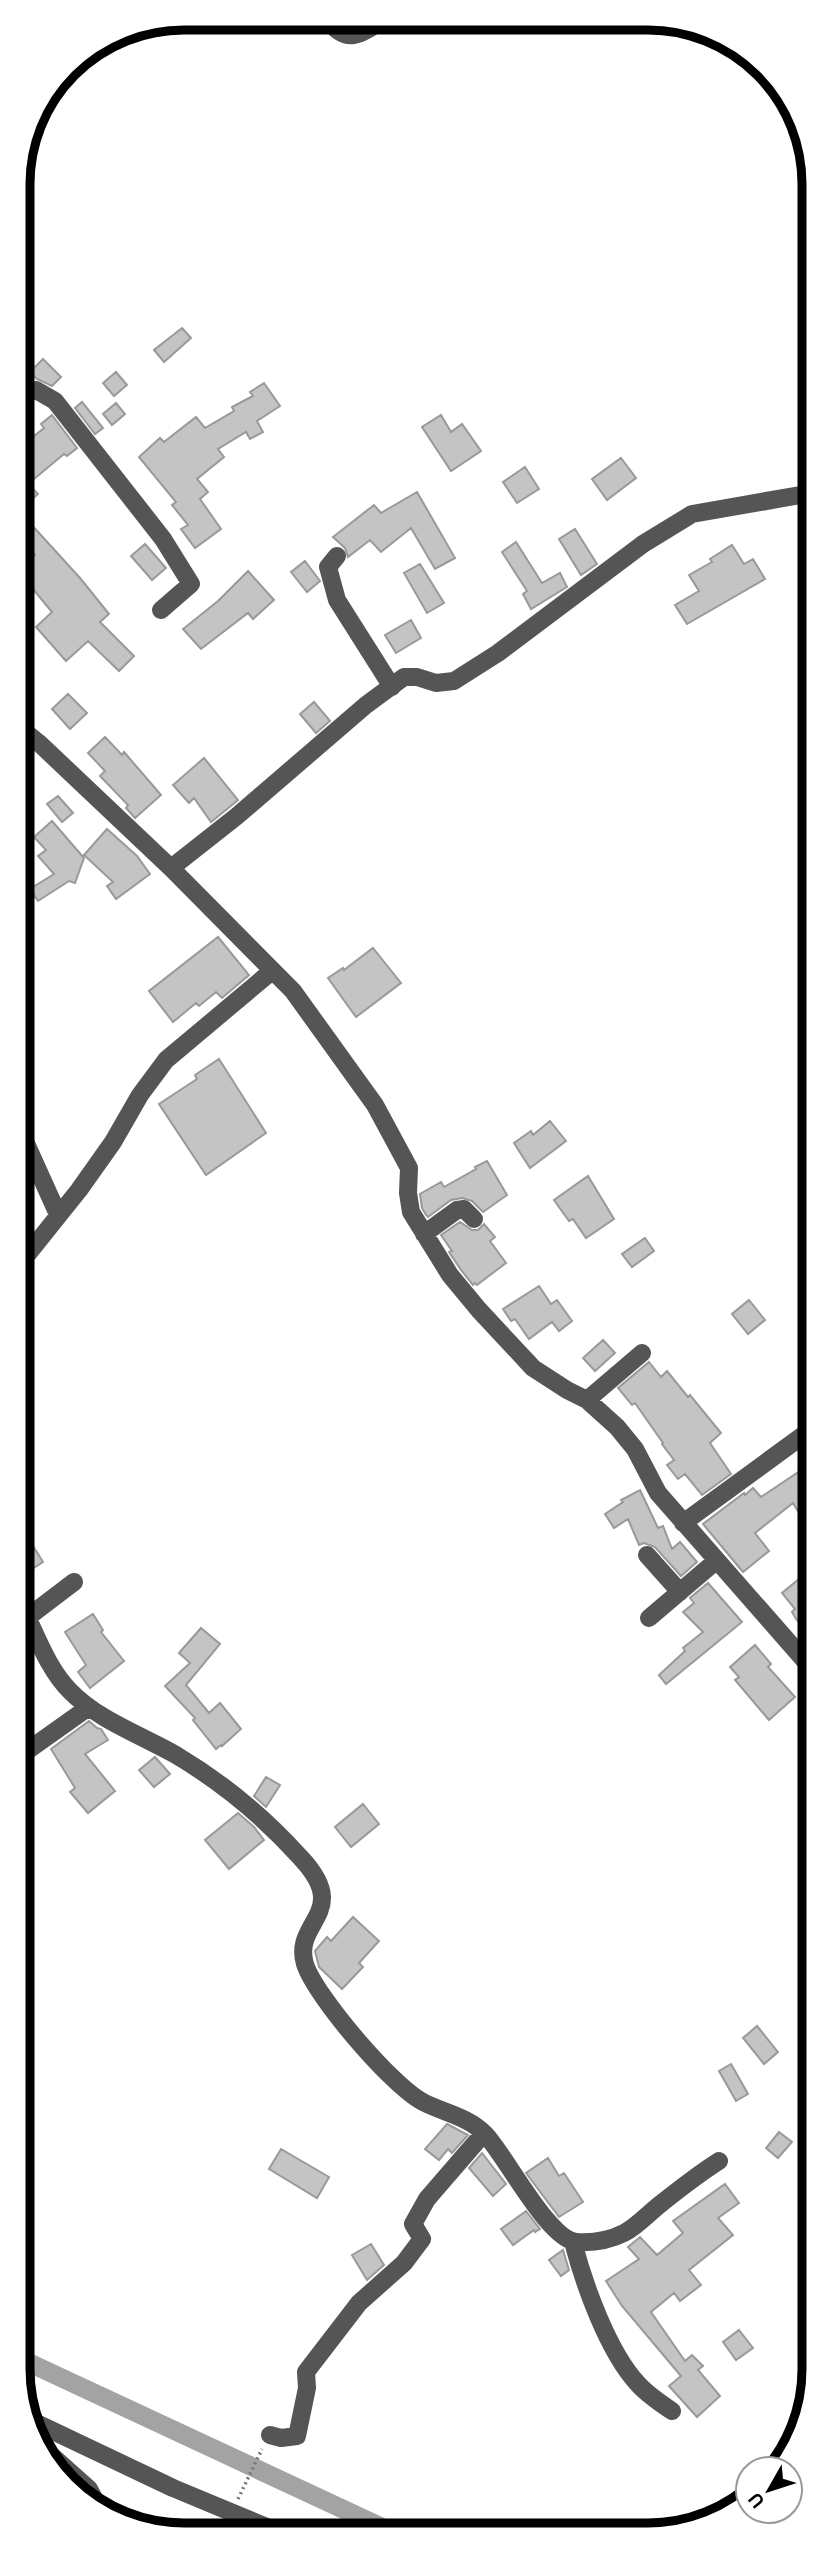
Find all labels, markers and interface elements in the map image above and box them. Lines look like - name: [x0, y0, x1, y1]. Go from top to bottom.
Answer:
- north arrow: [734, 2455, 804, 2525]
- text: U: [743, 2489, 769, 2513]

